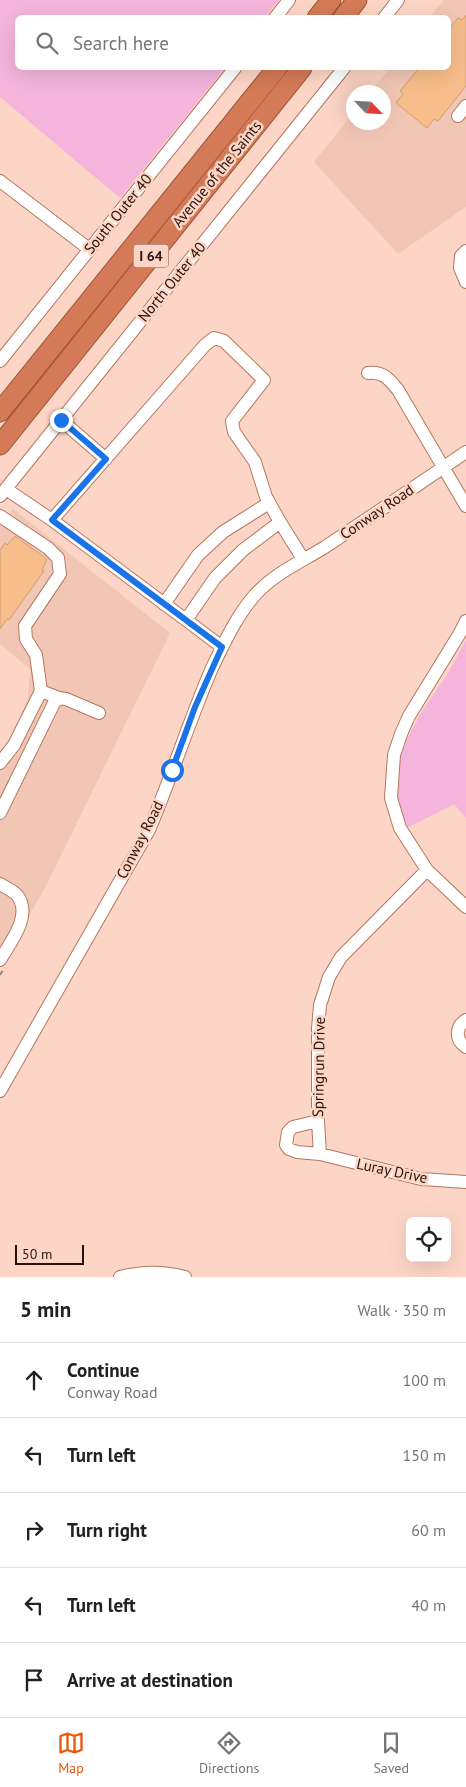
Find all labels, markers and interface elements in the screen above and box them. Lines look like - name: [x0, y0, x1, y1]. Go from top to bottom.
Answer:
- search box: [15, 15, 451, 70]
- icon: search: [33, 29, 61, 57]
- text: Search here: [73, 31, 169, 55]
- north arrow: [346, 85, 391, 130]
- street label: Avenue of the Saints: [168, 117, 265, 231]
- street label: South Outer 40: [79, 170, 156, 258]
- street label: North Outer 40: [134, 238, 210, 325]
- road number: I 64: [134, 245, 168, 268]
- route end: [50, 409, 73, 432]
- street label: Conway Road: [336, 480, 417, 543]
- route start: [161, 759, 184, 782]
- street label: Conway Road: [112, 798, 167, 882]
- street label: Springrun Drive: [308, 1017, 329, 1117]
- street label: Luray Drive: [355, 1154, 429, 1187]
- map controls: [406, 1217, 451, 1262]
- button: locate: [406, 1217, 451, 1262]
- scale bar: [15, 1242, 84, 1265]
- text: 50 m: [22, 1245, 52, 1263]
- text: 5 min: [20, 1296, 71, 1323]
- text: Walk · 350 m: [357, 1300, 446, 1320]
- text: Continue: [67, 1358, 139, 1382]
- icon: ahead: [20, 1366, 48, 1394]
- text: 100 m: [403, 1370, 446, 1390]
- text: Conway Road: [67, 1382, 158, 1402]
- icon: left: [20, 1441, 48, 1469]
- text: Turn left: [67, 1443, 136, 1467]
- text: 150 m: [403, 1445, 446, 1465]
- icon: right: [20, 1516, 48, 1544]
- text: Turn right: [67, 1518, 147, 1542]
- text: 60 m: [411, 1520, 446, 1540]
- icon: left: [20, 1591, 48, 1619]
- text: Turn left: [67, 1593, 136, 1617]
- text: 40 m: [411, 1595, 446, 1615]
- icon: arrive: [20, 1666, 48, 1694]
- text: Arrive at destination: [67, 1668, 233, 1692]
- tab: Map: [57, 1729, 85, 1777]
- tab: Directions: [199, 1729, 259, 1777]
- tab: Saved: [373, 1729, 409, 1777]

